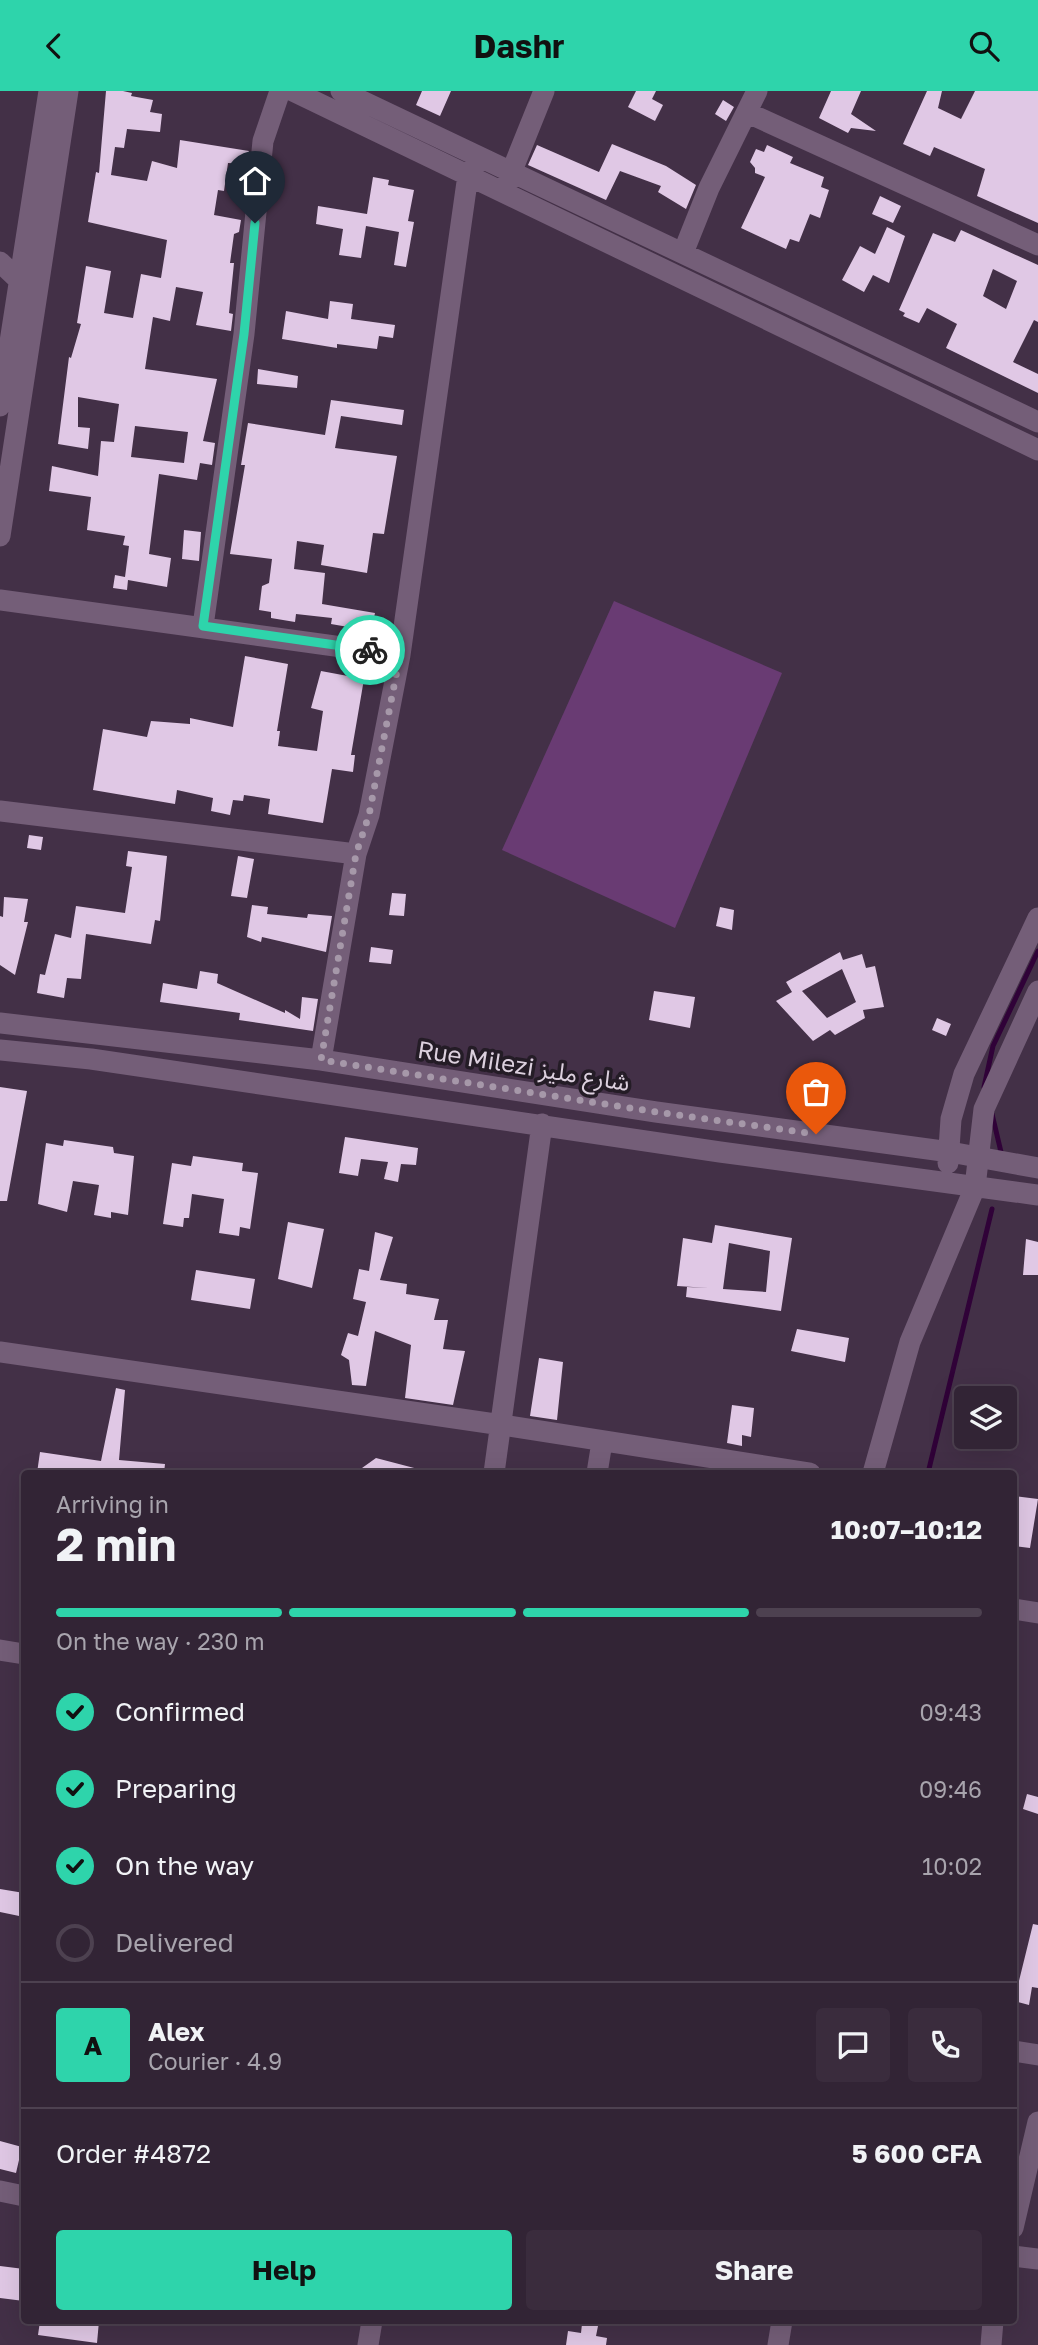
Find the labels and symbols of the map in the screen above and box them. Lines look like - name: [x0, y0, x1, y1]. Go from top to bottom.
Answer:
- pin: [225, 151, 285, 223]
- courier: [335, 615, 405, 685]
- street label: Rue Milezi شارع مليز: [415, 1034, 632, 1100]
- pin: [786, 1062, 846, 1134]

